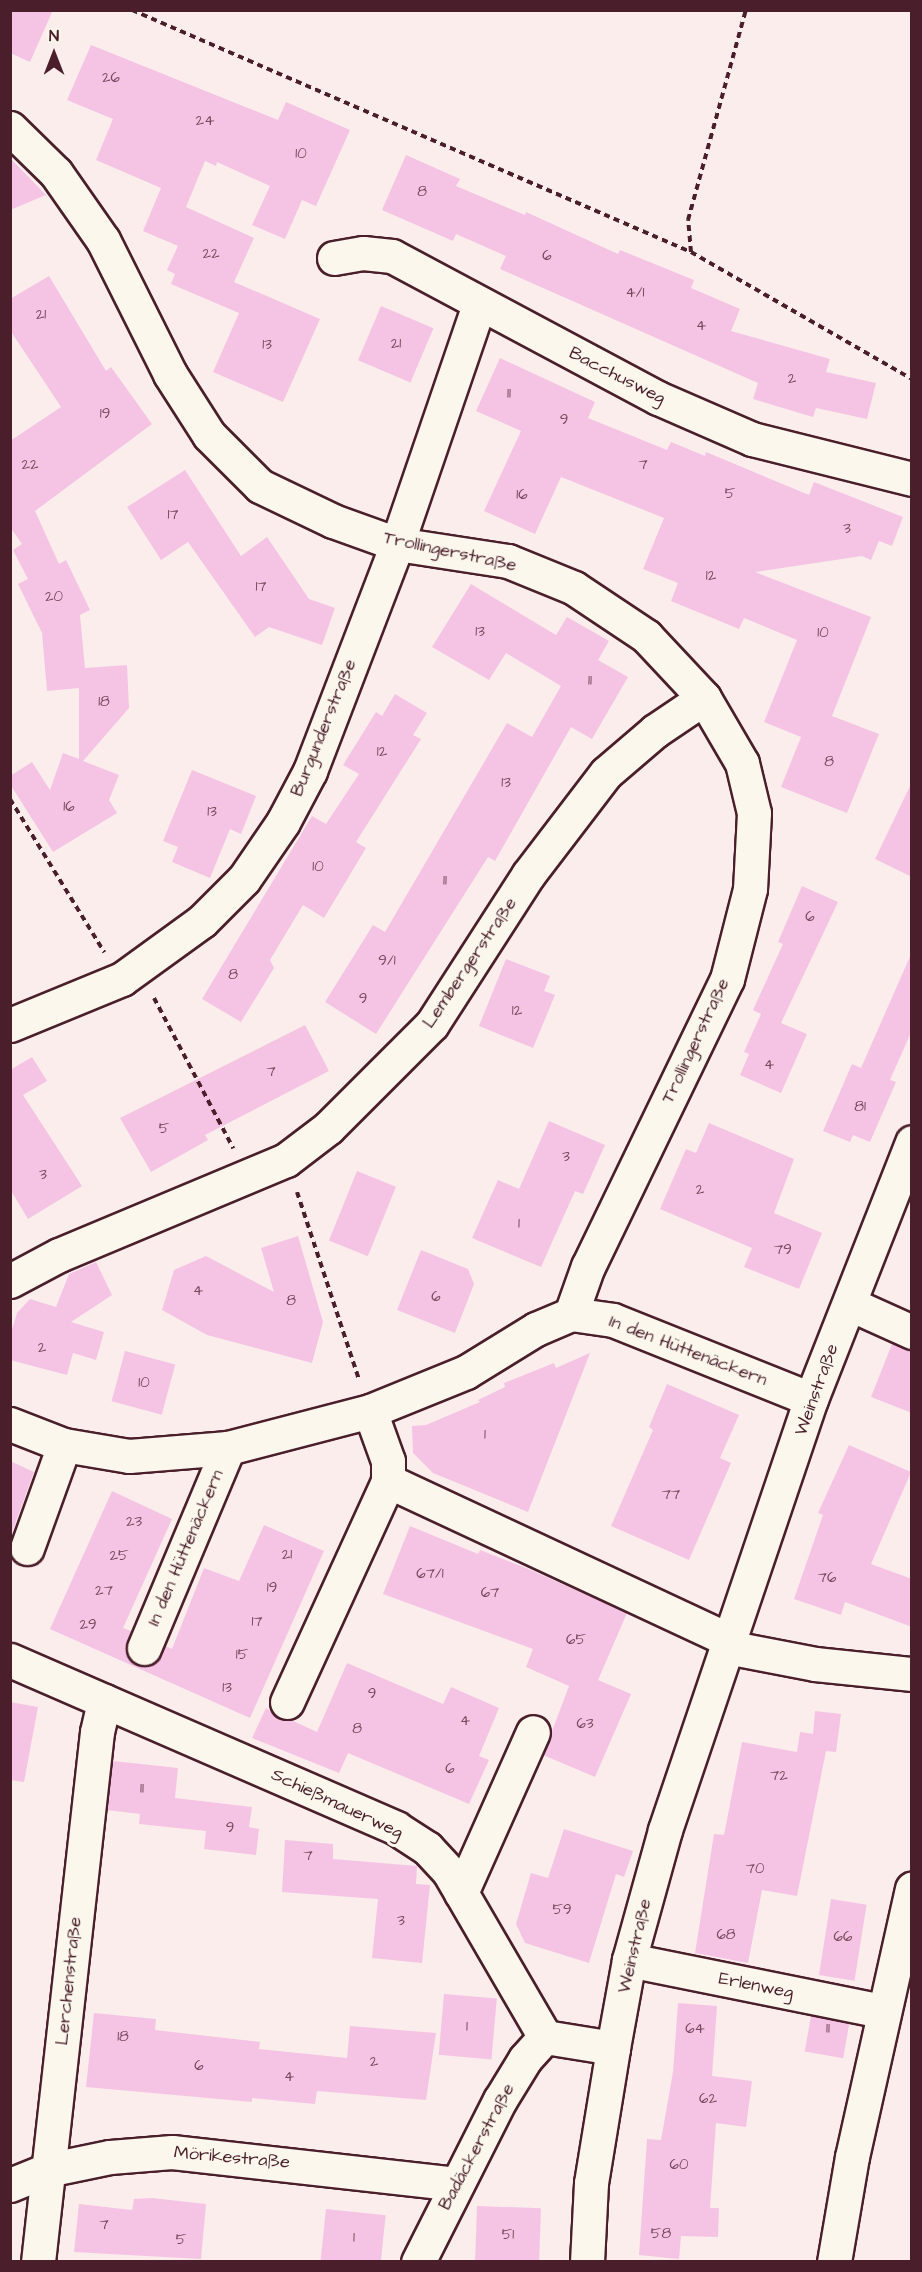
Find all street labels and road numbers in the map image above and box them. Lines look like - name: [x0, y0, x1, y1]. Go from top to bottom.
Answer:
- street label: Bacchusweg: [565, 342, 669, 410]
- street label: Trollingerstraße: [381, 527, 519, 577]
- street label: Burgunderstraße: [287, 656, 361, 800]
- street label: Lembergerstraße: [418, 894, 522, 1032]
- street label: Trollingerstraße: [658, 975, 734, 1107]
- street label: In den Hüttenäckern: [606, 1311, 770, 1391]
- street label: Weinstraße: [790, 1341, 844, 1439]
- street label: In den Hüttenäckern: [143, 1467, 229, 1629]
- street label: Schießmauerweg: [268, 1764, 406, 1844]
- street label: Weinstraße: [614, 1897, 656, 1995]
- street label: Lerchenstraße: [52, 1916, 86, 2046]
- street label: Erlenweg: [717, 1968, 795, 2004]
- street label: Badäckerstraße: [435, 2080, 519, 2214]
- street label: Mörikestraße: [173, 2142, 291, 2174]

